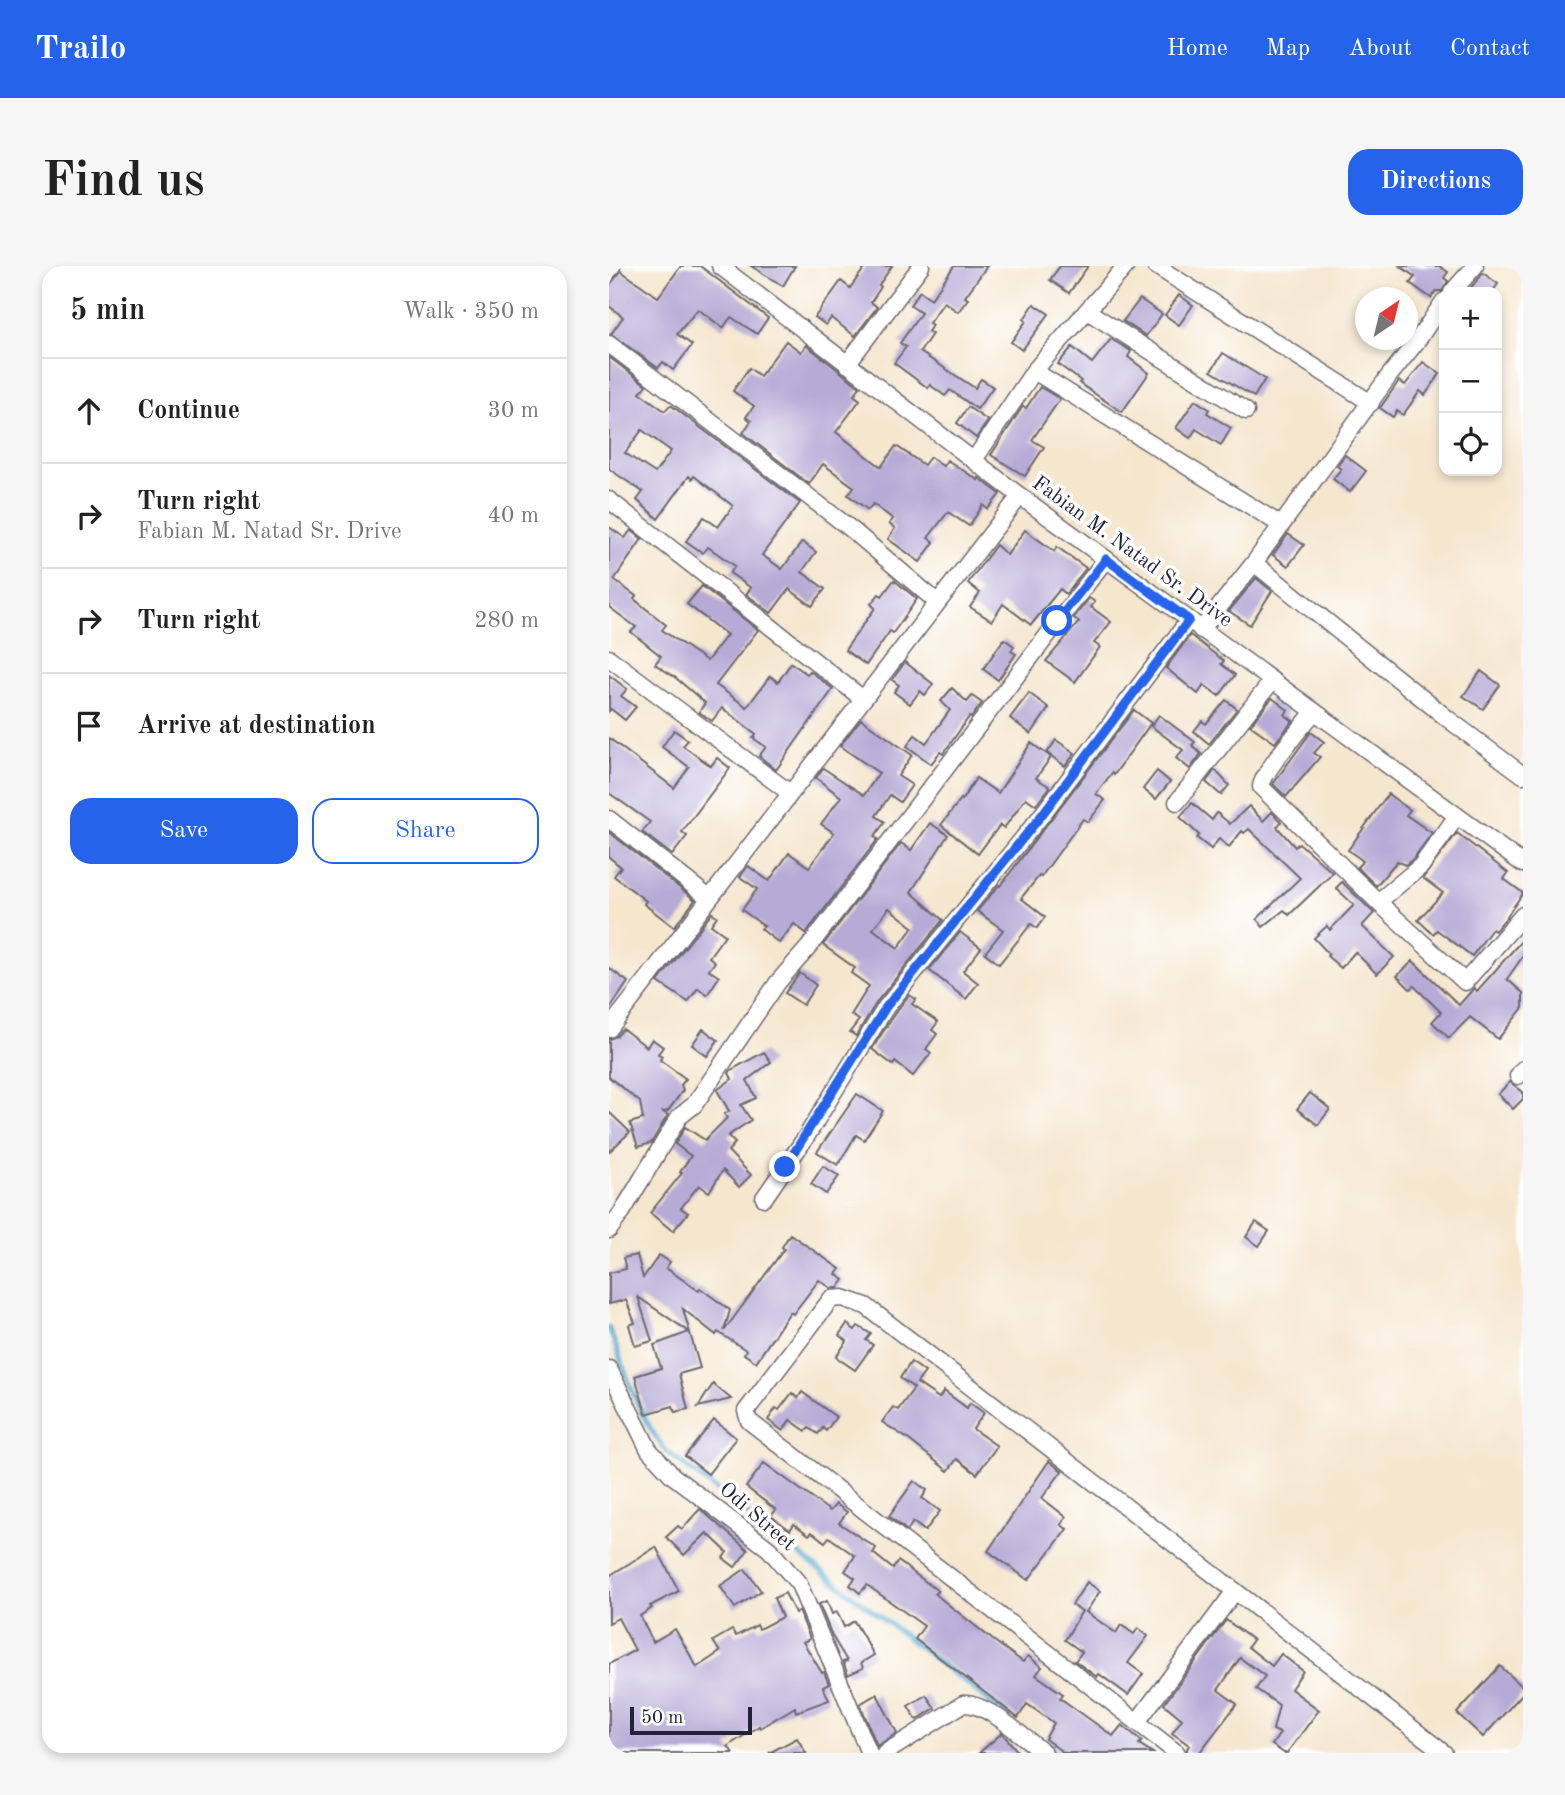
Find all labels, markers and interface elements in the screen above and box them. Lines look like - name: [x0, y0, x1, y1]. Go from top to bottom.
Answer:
- text: Trailo: [35, 33, 126, 66]
- text: Home: [1167, 37, 1228, 61]
- text: Map: [1266, 37, 1310, 61]
- text: About: [1348, 37, 1412, 61]
- text: Contact: [1450, 37, 1530, 61]
- button: Directions: [1348, 149, 1523, 215]
- text: Find us: [42, 158, 205, 207]
- north arrow: [1355, 287, 1418, 350]
- map controls: [1439, 287, 1502, 476]
- button: +: [1439, 287, 1502, 350]
- text: 5 min: [70, 296, 145, 326]
- text: Walk · 350 m: [403, 300, 539, 323]
- button: −: [1439, 350, 1502, 413]
- icon: ahead: [70, 392, 108, 430]
- text: Continue: [137, 398, 240, 424]
- text: 30 m: [488, 399, 539, 422]
- button: locate: [1439, 413, 1502, 476]
- street label: Fabian M. Natad Sr. Drive: [1028, 473, 1236, 631]
- text: Turn right: [137, 489, 260, 515]
- icon: right: [70, 497, 108, 535]
- text: 40 m: [488, 504, 539, 527]
- text: Fabian M. Natad Sr. Drive: [137, 520, 402, 543]
- icon: right: [70, 602, 108, 640]
- route start: [1041, 605, 1072, 636]
- text: Turn right: [137, 608, 260, 634]
- text: 280 m: [474, 609, 539, 632]
- icon: arrive: [70, 707, 108, 745]
- text: Arrive at destination: [137, 713, 376, 739]
- button: Save: [70, 798, 298, 864]
- button: Share: [312, 798, 539, 864]
- route end: [769, 1151, 800, 1182]
- street label: Odi Street: [715, 1479, 799, 1555]
- scale bar: [630, 1704, 753, 1736]
- text: 50 m: [641, 1709, 683, 1728]

